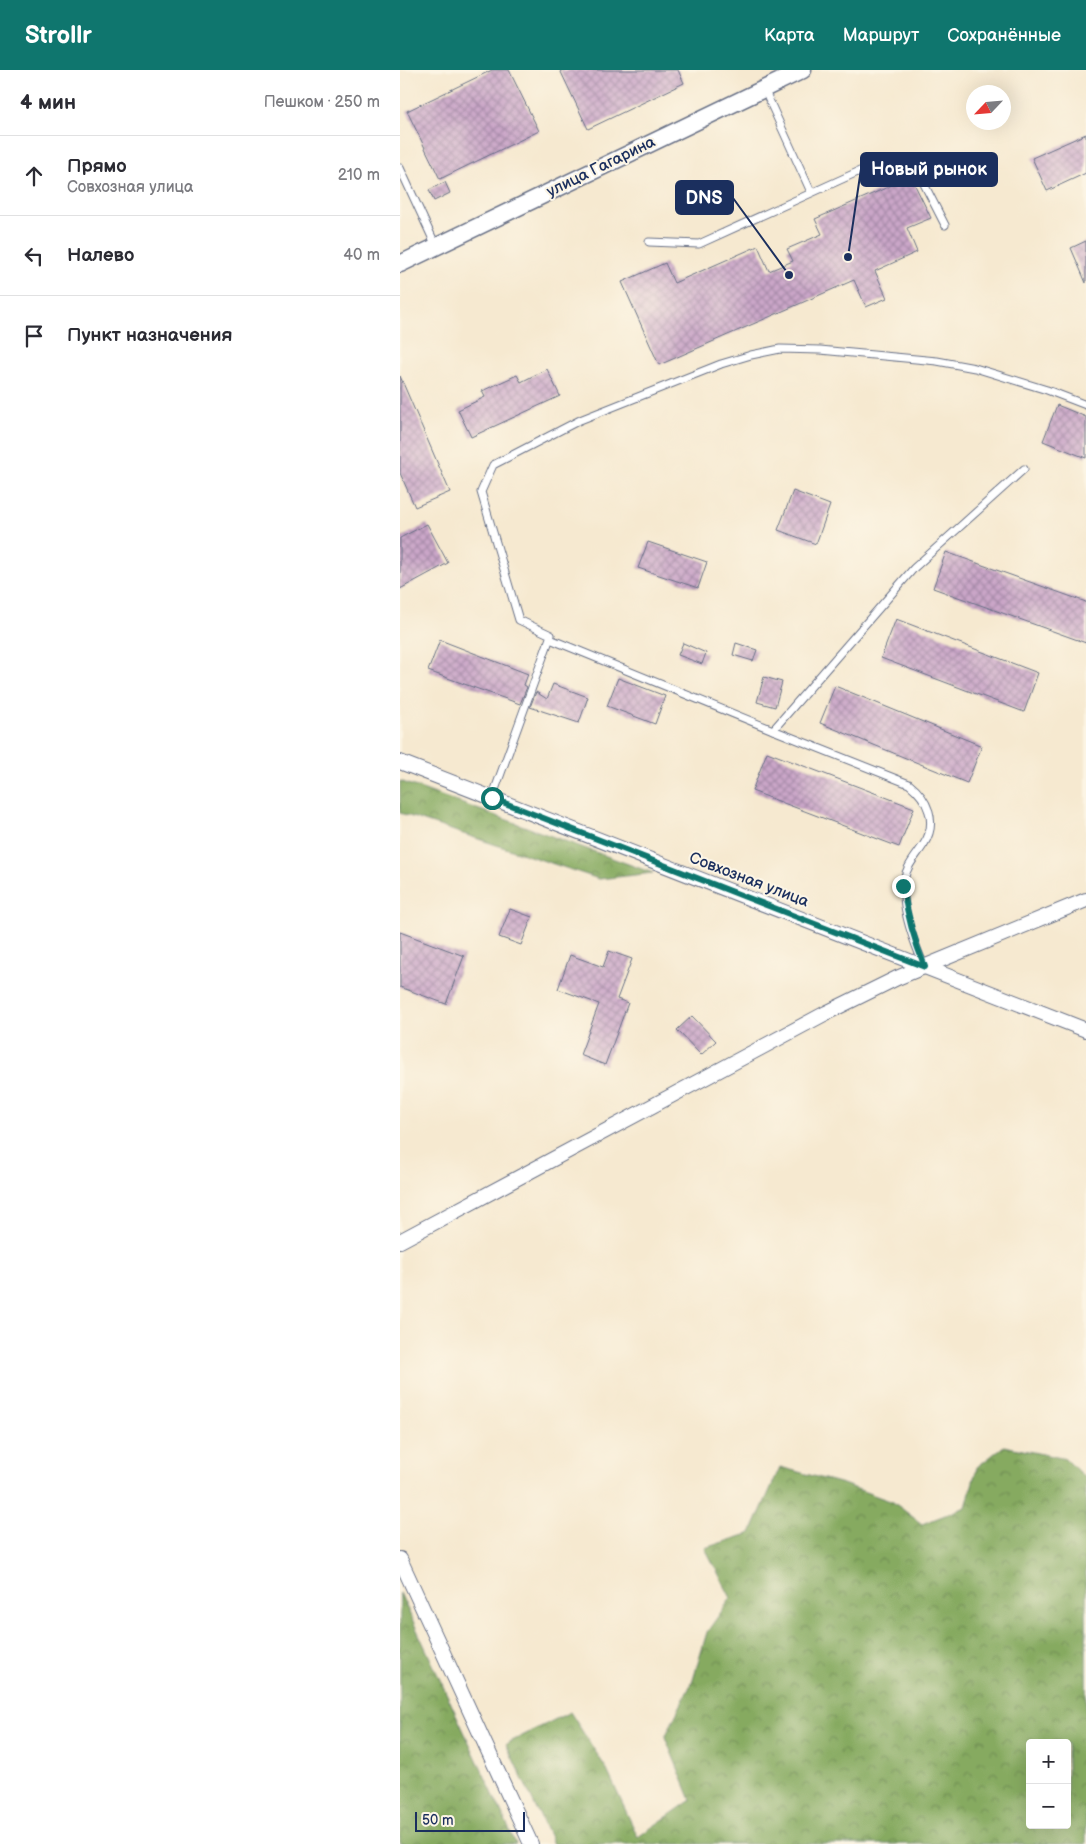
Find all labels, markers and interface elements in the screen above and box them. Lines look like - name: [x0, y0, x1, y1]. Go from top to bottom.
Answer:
- text: Strollr: [25, 21, 92, 50]
- text: Карта: [764, 25, 815, 46]
- text: Маршрут: [843, 25, 919, 46]
- text: Сохранённые: [947, 25, 1061, 46]
- north arrow: [966, 85, 1011, 130]
- text: 4 мин: [20, 90, 76, 115]
- text: Пешком · 250 m: [264, 93, 380, 112]
- street label: улица Гагарина: [544, 132, 659, 202]
- callout: Новый рынок: [861, 153, 997, 186]
- text: Прямо: [67, 155, 127, 178]
- text: Новый рынок: [871, 159, 987, 180]
- icon: ahead: [20, 162, 48, 190]
- text: 210 m: [338, 166, 380, 185]
- text: Совхозная улица: [67, 178, 194, 197]
- callout: DNS: [676, 181, 733, 214]
- text: DNS: [686, 188, 723, 209]
- icon: left: [20, 242, 48, 270]
- text: Налево: [67, 244, 134, 267]
- text: 40 m: [343, 246, 380, 265]
- icon: arrive: [20, 322, 48, 350]
- text: Пункт назначения: [67, 324, 232, 347]
- route start: [481, 787, 504, 810]
- street label: Совхозная улица: [687, 848, 812, 912]
- route end: [892, 875, 915, 898]
- map controls: [1026, 1739, 1071, 1829]
- button: +: [1026, 1739, 1071, 1784]
- button: −: [1026, 1784, 1071, 1829]
- scale bar: [415, 1809, 525, 1832]
- text: 50 m: [422, 1812, 454, 1829]

